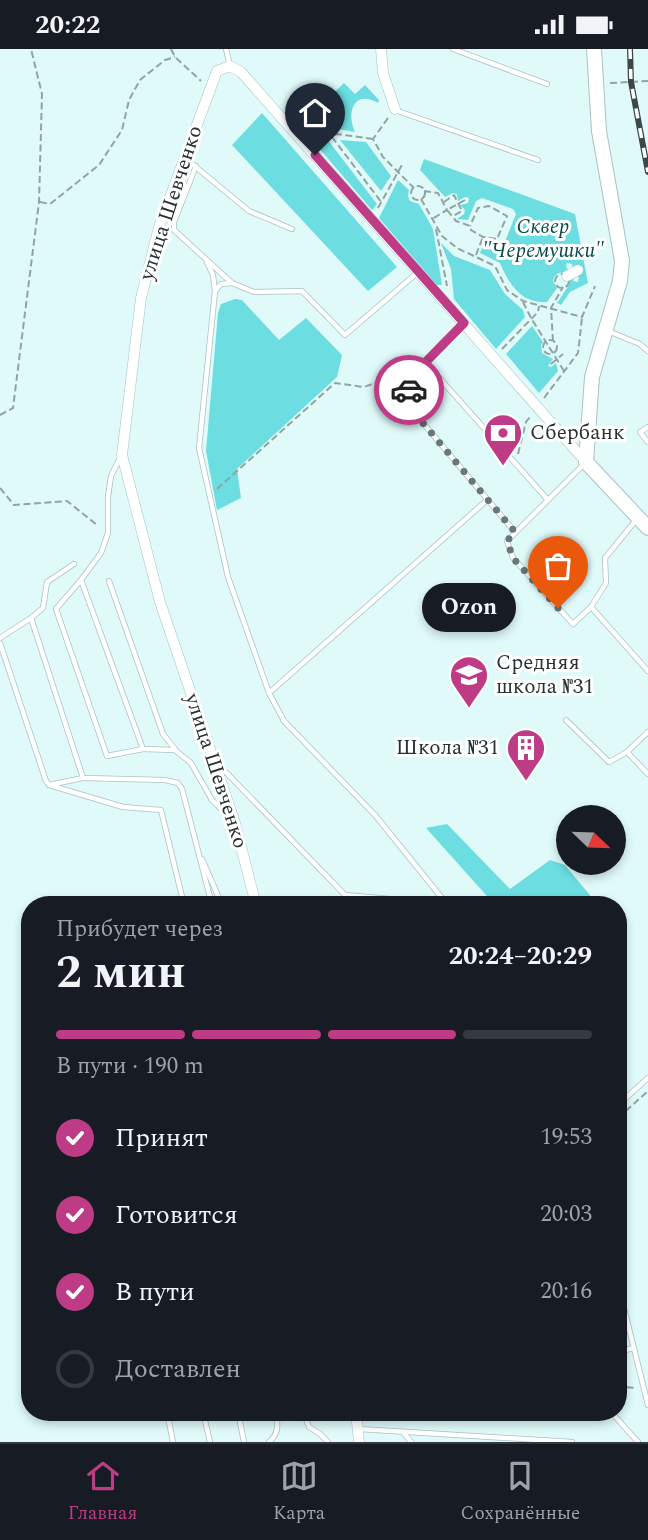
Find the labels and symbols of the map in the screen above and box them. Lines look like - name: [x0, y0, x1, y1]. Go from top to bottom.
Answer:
- pin: [285, 83, 345, 155]
- street label: улица Шевченко: [131, 121, 211, 286]
- park label: Сквер "Черемушки": [482, 211, 604, 267]
- courier: [374, 355, 444, 425]
- bank icon: Сбербанк: [482, 412, 524, 467]
- place label: Сбербанк: [530, 417, 625, 449]
- pin: [528, 536, 588, 608]
- callout: Ozon: [421, 583, 516, 633]
- place label: Средняя школа №31: [496, 647, 594, 703]
- school or university icon: Средняя школа №31: [448, 654, 490, 709]
- street label: улица Шевченко: [176, 688, 256, 853]
- building icon: Школа №31: [505, 727, 547, 782]
- place label: Школа №31: [396, 732, 499, 764]
- north arrow: [556, 805, 626, 875]

